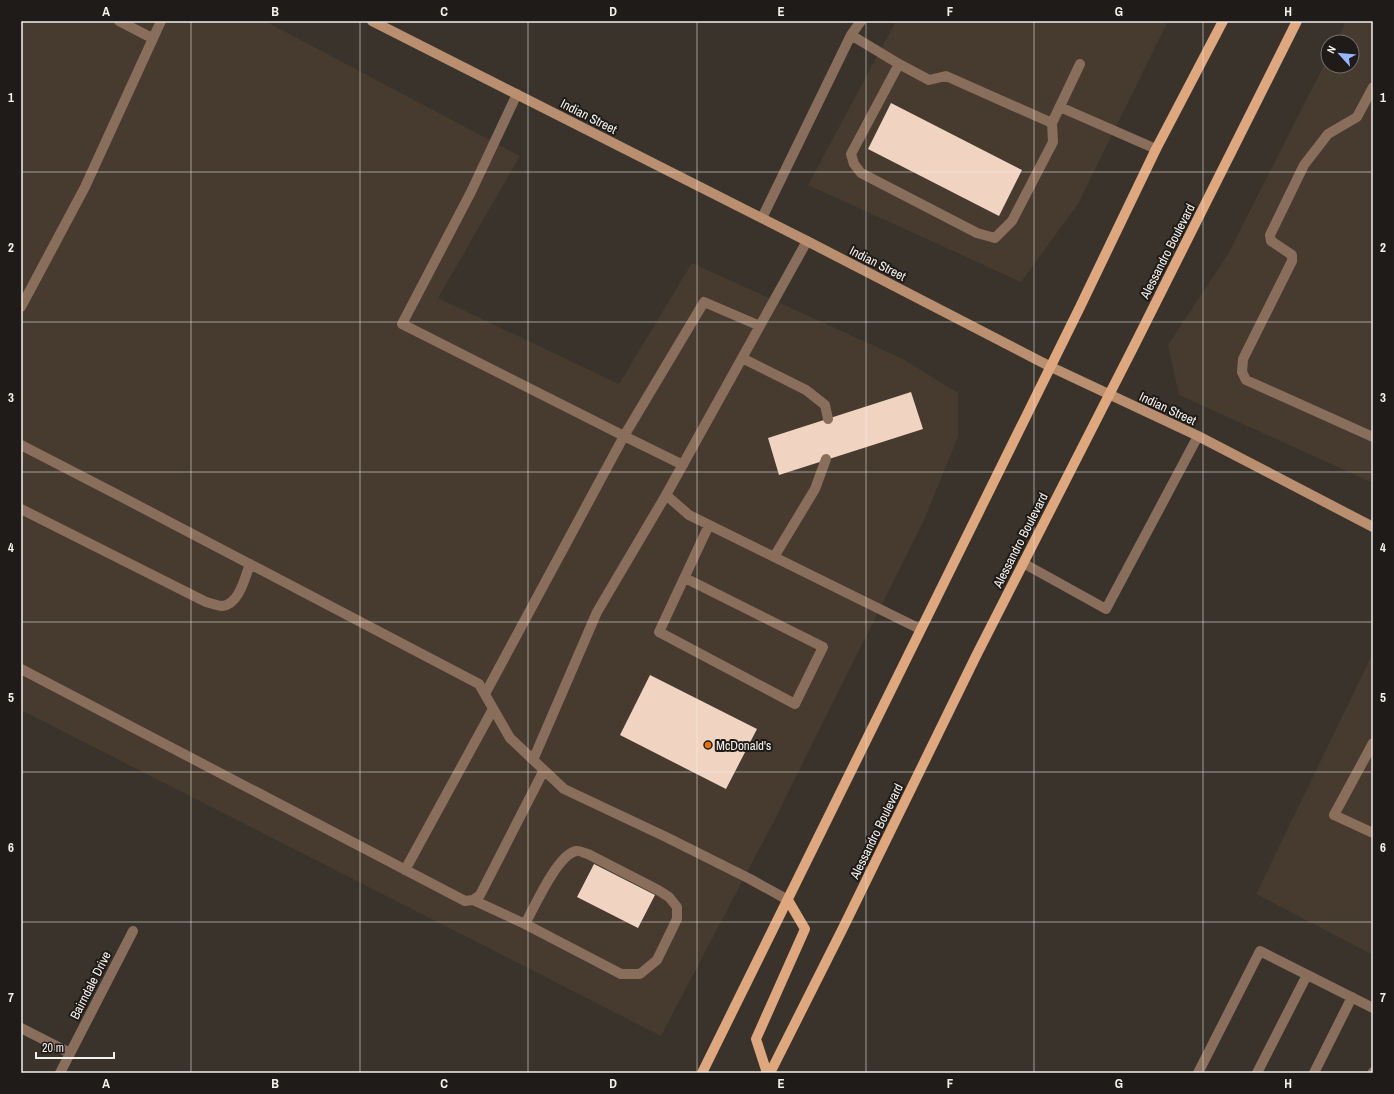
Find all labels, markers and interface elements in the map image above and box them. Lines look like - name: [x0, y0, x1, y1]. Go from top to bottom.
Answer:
- text: A: [102, 3, 110, 20]
- text: B: [271, 3, 279, 20]
- text: C: [440, 3, 448, 20]
- text: D: [609, 3, 617, 20]
- text: E: [777, 3, 785, 20]
- text: F: [947, 3, 954, 20]
- text: G: [1115, 3, 1123, 20]
- text: H: [1284, 3, 1292, 20]
- north arrow: [1320, 34, 1360, 74]
- text: N: [1323, 43, 1339, 56]
- text: 1: [8, 89, 14, 106]
- text: 1: [1380, 89, 1386, 106]
- street label: Indian Street: [558, 95, 620, 138]
- street label: Alessandro Boulevard: [1136, 201, 1199, 302]
- text: 2: [8, 239, 14, 256]
- text: 2: [1380, 239, 1386, 256]
- street label: Indian Street: [847, 242, 909, 285]
- street label: Indian Street: [1137, 388, 1199, 429]
- text: 3: [8, 389, 14, 406]
- text: 3: [1380, 389, 1386, 406]
- street label: Alessandro Boulevard: [989, 490, 1052, 591]
- text: 4: [8, 539, 14, 556]
- text: 4: [1380, 539, 1386, 556]
- text: 5: [8, 689, 14, 706]
- text: 5: [1380, 689, 1386, 706]
- place label: McDonald's: [716, 737, 771, 754]
- marker: McDonald's: [703, 740, 713, 750]
- street label: Alessandro Boulevard: [846, 781, 907, 883]
- text: 6: [8, 839, 14, 856]
- text: 6: [1380, 839, 1386, 856]
- street label: Bairndale Drive: [66, 948, 115, 1022]
- text: 7: [8, 989, 14, 1006]
- text: 7: [1380, 989, 1386, 1006]
- scale bar: [36, 1034, 114, 1060]
- text: 20 m: [42, 1040, 64, 1056]
- text: A: [102, 1075, 110, 1092]
- text: B: [271, 1075, 279, 1092]
- text: C: [440, 1075, 448, 1092]
- text: D: [609, 1075, 617, 1092]
- text: E: [777, 1075, 785, 1092]
- text: F: [947, 1075, 954, 1092]
- text: G: [1115, 1075, 1123, 1092]
- text: H: [1284, 1075, 1292, 1092]

